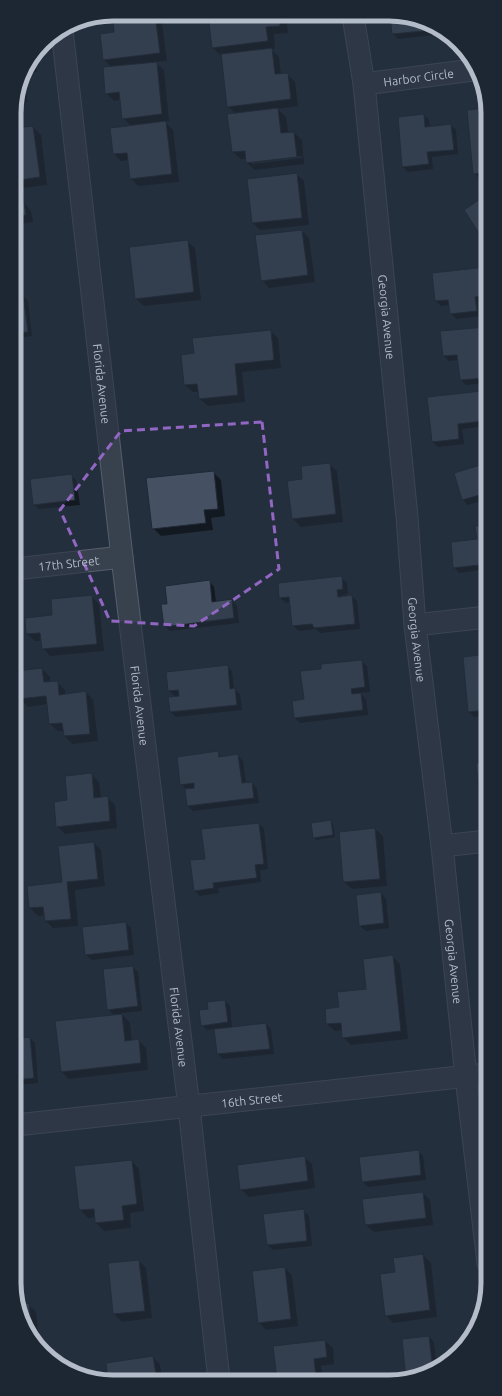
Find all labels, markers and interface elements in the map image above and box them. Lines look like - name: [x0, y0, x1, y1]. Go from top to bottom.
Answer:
- street label: Harbor Circle: [383, 66, 454, 88]
- street label: Georgia Avenue: [376, 274, 398, 360]
- street label: Florida Avenue: [91, 343, 113, 424]
- street label: 17th Street: [37, 553, 100, 573]
- street label: Georgia Avenue: [406, 597, 428, 683]
- street label: Florida Avenue: [129, 665, 151, 746]
- street label: Georgia Avenue: [443, 918, 465, 1005]
- street label: Florida Avenue: [168, 986, 191, 1068]
- street label: 16th Street: [220, 1090, 283, 1109]

